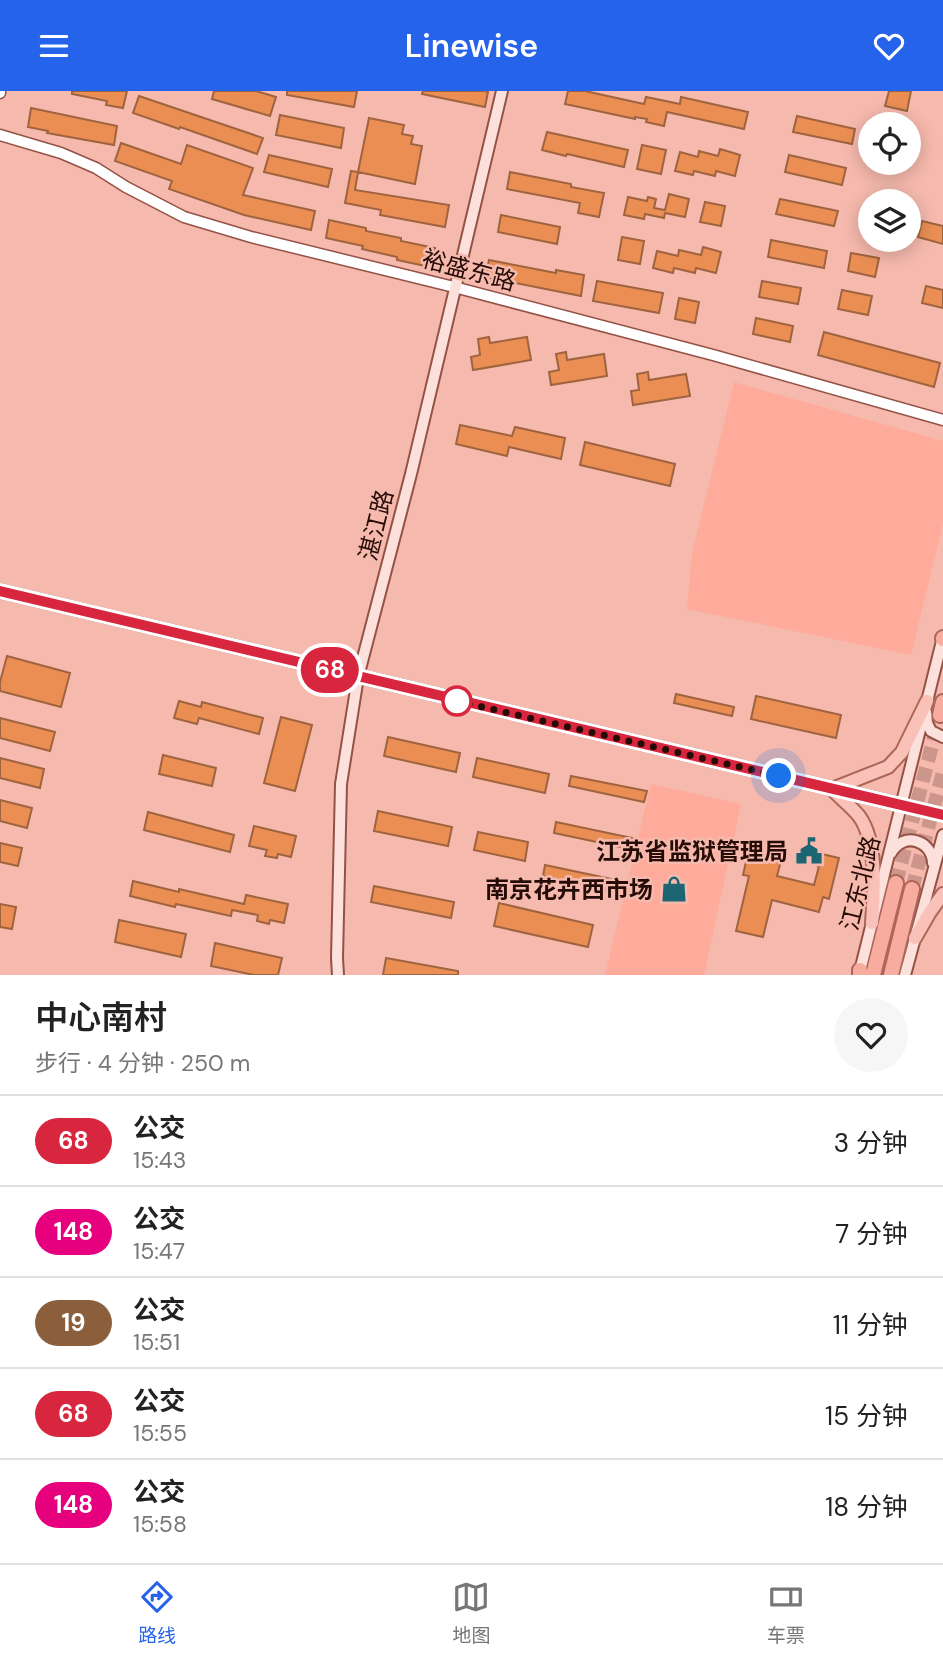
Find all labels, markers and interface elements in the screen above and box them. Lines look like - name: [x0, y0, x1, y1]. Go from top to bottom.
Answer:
- text: Linewise: [405, 25, 538, 67]
- icon: menu: [35, 27, 73, 65]
- icon: heart: [870, 27, 908, 65]
- map controls: [858, 112, 921, 252]
- button: locate: [858, 112, 921, 175]
- button: layers: [858, 189, 921, 252]
- street label: 裕盛东路: [419, 243, 519, 297]
- street label: 湛江路: [352, 486, 400, 564]
- line badge: 68: [298, 647, 362, 693]
- text: 68: [315, 654, 345, 685]
- unlabelled marker: [442, 686, 472, 716]
- your location: [761, 758, 796, 793]
- street label: 江东北路: [833, 833, 887, 933]
- place label: 江苏省监狱管理局: [596, 836, 788, 867]
- public building icon: 江苏省监狱管理局: [794, 836, 824, 866]
- place label: 南京花卉西市场: [485, 874, 653, 905]
- shop icon: 南京花卉西市场: [659, 874, 689, 904]
- text: 中心南村: [35, 996, 167, 1039]
- button: heart: [834, 998, 908, 1072]
- text: 步行 · 4 分钟 · 250 m: [35, 1048, 250, 1078]
- text: 公交: [133, 1111, 185, 1145]
- text: 68: [58, 1125, 89, 1156]
- text: 3 分钟: [834, 1126, 908, 1160]
- text: 15:43: [133, 1145, 186, 1175]
- text: 公交: [133, 1202, 185, 1236]
- text: 148: [54, 1216, 93, 1247]
- text: 7 分钟: [835, 1217, 908, 1251]
- text: 15:47: [133, 1236, 185, 1266]
- text: 公交: [133, 1293, 185, 1327]
- text: 19: [62, 1307, 85, 1338]
- text: 11 分钟: [833, 1308, 908, 1342]
- text: 15:51: [133, 1327, 180, 1357]
- text: 公交: [133, 1384, 185, 1418]
- text: 68: [58, 1398, 89, 1429]
- text: 15 分钟: [825, 1399, 908, 1433]
- text: 15:55: [133, 1418, 187, 1448]
- text: 公交: [133, 1475, 185, 1509]
- text: 148: [54, 1489, 93, 1520]
- text: 18 分钟: [825, 1490, 908, 1524]
- text: 15:58: [133, 1509, 187, 1539]
- tab: 路线: [138, 1578, 176, 1648]
- tab: 地图: [452, 1578, 491, 1648]
- tab: 车票: [767, 1578, 805, 1648]

